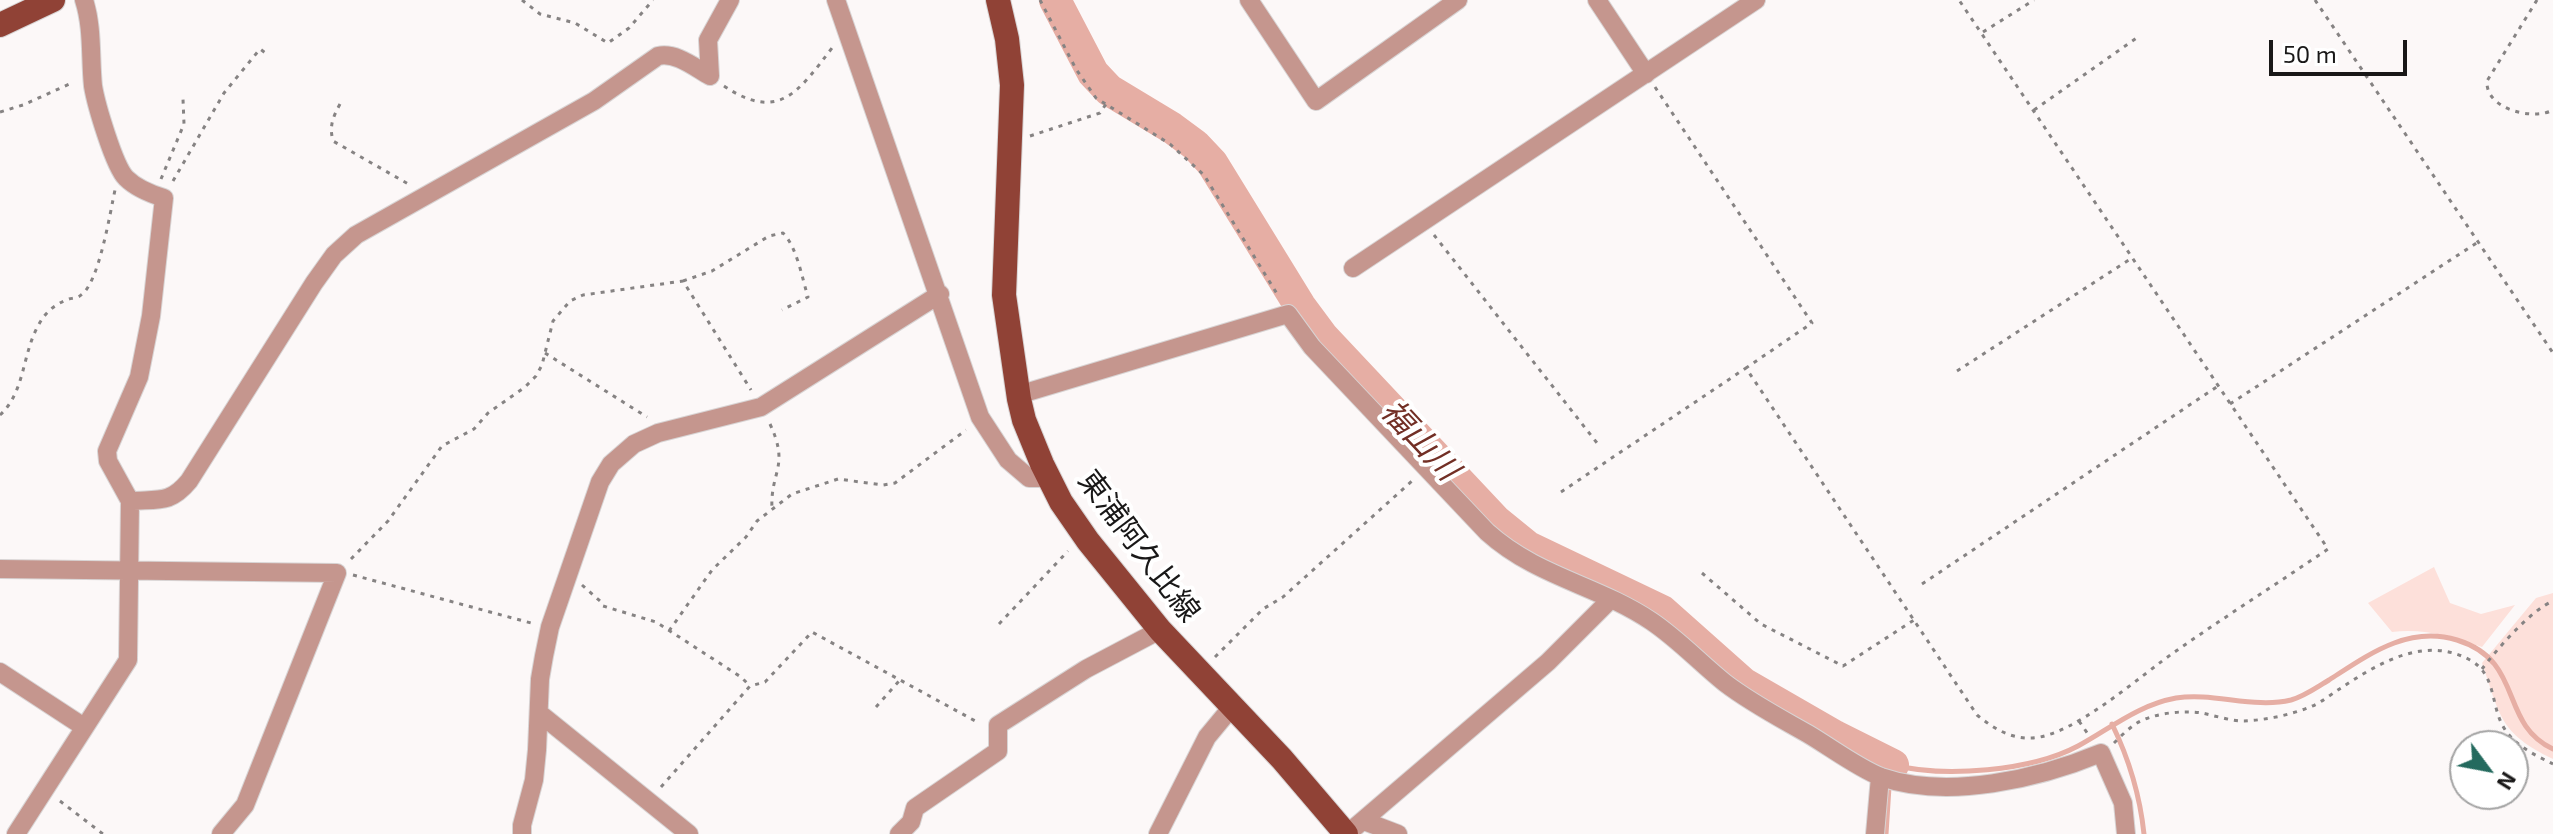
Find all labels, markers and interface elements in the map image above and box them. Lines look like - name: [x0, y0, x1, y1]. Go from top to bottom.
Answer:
- scale bar: [2273, 24, 2411, 74]
- text: 50 m: [2283, 39, 2337, 68]
- water label: 福山川: [1373, 392, 1467, 488]
- street label: 東浦阿久比線: [1070, 463, 1208, 629]
- north arrow: [2449, 730, 2529, 810]
- text: N: [2492, 768, 2523, 795]

